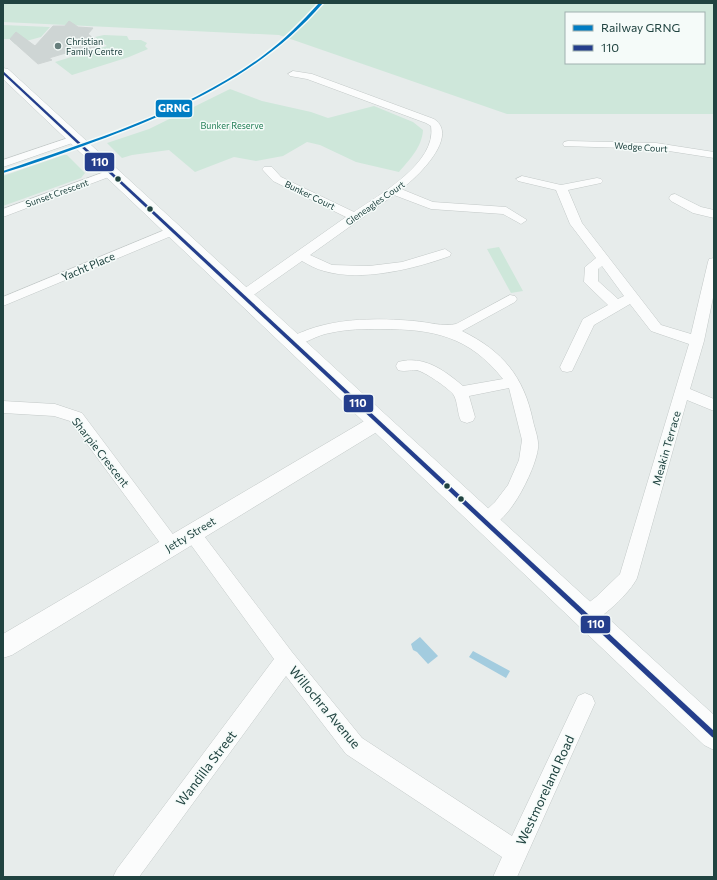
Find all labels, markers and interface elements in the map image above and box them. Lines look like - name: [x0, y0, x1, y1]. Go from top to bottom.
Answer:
- legend: [565, 12, 705, 64]
- text: Railway GRNG: [601, 20, 680, 34]
- place label: Christian Family Centre: [66, 36, 123, 57]
- text: 110: [601, 40, 619, 54]
- marker: Christian Family Centre: [53, 41, 63, 51]
- line badge: GRNG: [155, 99, 193, 118]
- text: GRNG: [158, 101, 190, 114]
- park label: Bunker Reserve: [201, 120, 264, 131]
- street label: Wedge Court: [614, 140, 668, 154]
- line badge: 110: [84, 152, 115, 172]
- text: 110: [91, 155, 109, 168]
- unlabelled marker: [113, 174, 123, 184]
- street label: Sunset Crescent: [24, 176, 90, 209]
- street label: Bunker Court: [283, 178, 337, 212]
- street label: Gleneagles Court: [343, 178, 407, 228]
- unlabelled marker: [145, 204, 155, 214]
- street label: Yacht Place: [59, 249, 117, 283]
- line badge: 110: [343, 394, 374, 413]
- text: 110: [349, 396, 367, 409]
- street label: Meakin Terrace: [649, 409, 683, 487]
- street label: Sharpie Crescent: [70, 415, 133, 490]
- unlabelled marker: [442, 481, 452, 491]
- unlabelled marker: [456, 494, 466, 504]
- street label: Jetty Street: [162, 514, 219, 555]
- line badge: 110: [580, 615, 611, 634]
- text: 110: [587, 617, 605, 630]
- street label: Willochra Avenue: [286, 663, 364, 752]
- street label: Wandilla Street: [172, 727, 240, 809]
- street label: Westmoreland Road: [513, 733, 577, 847]

